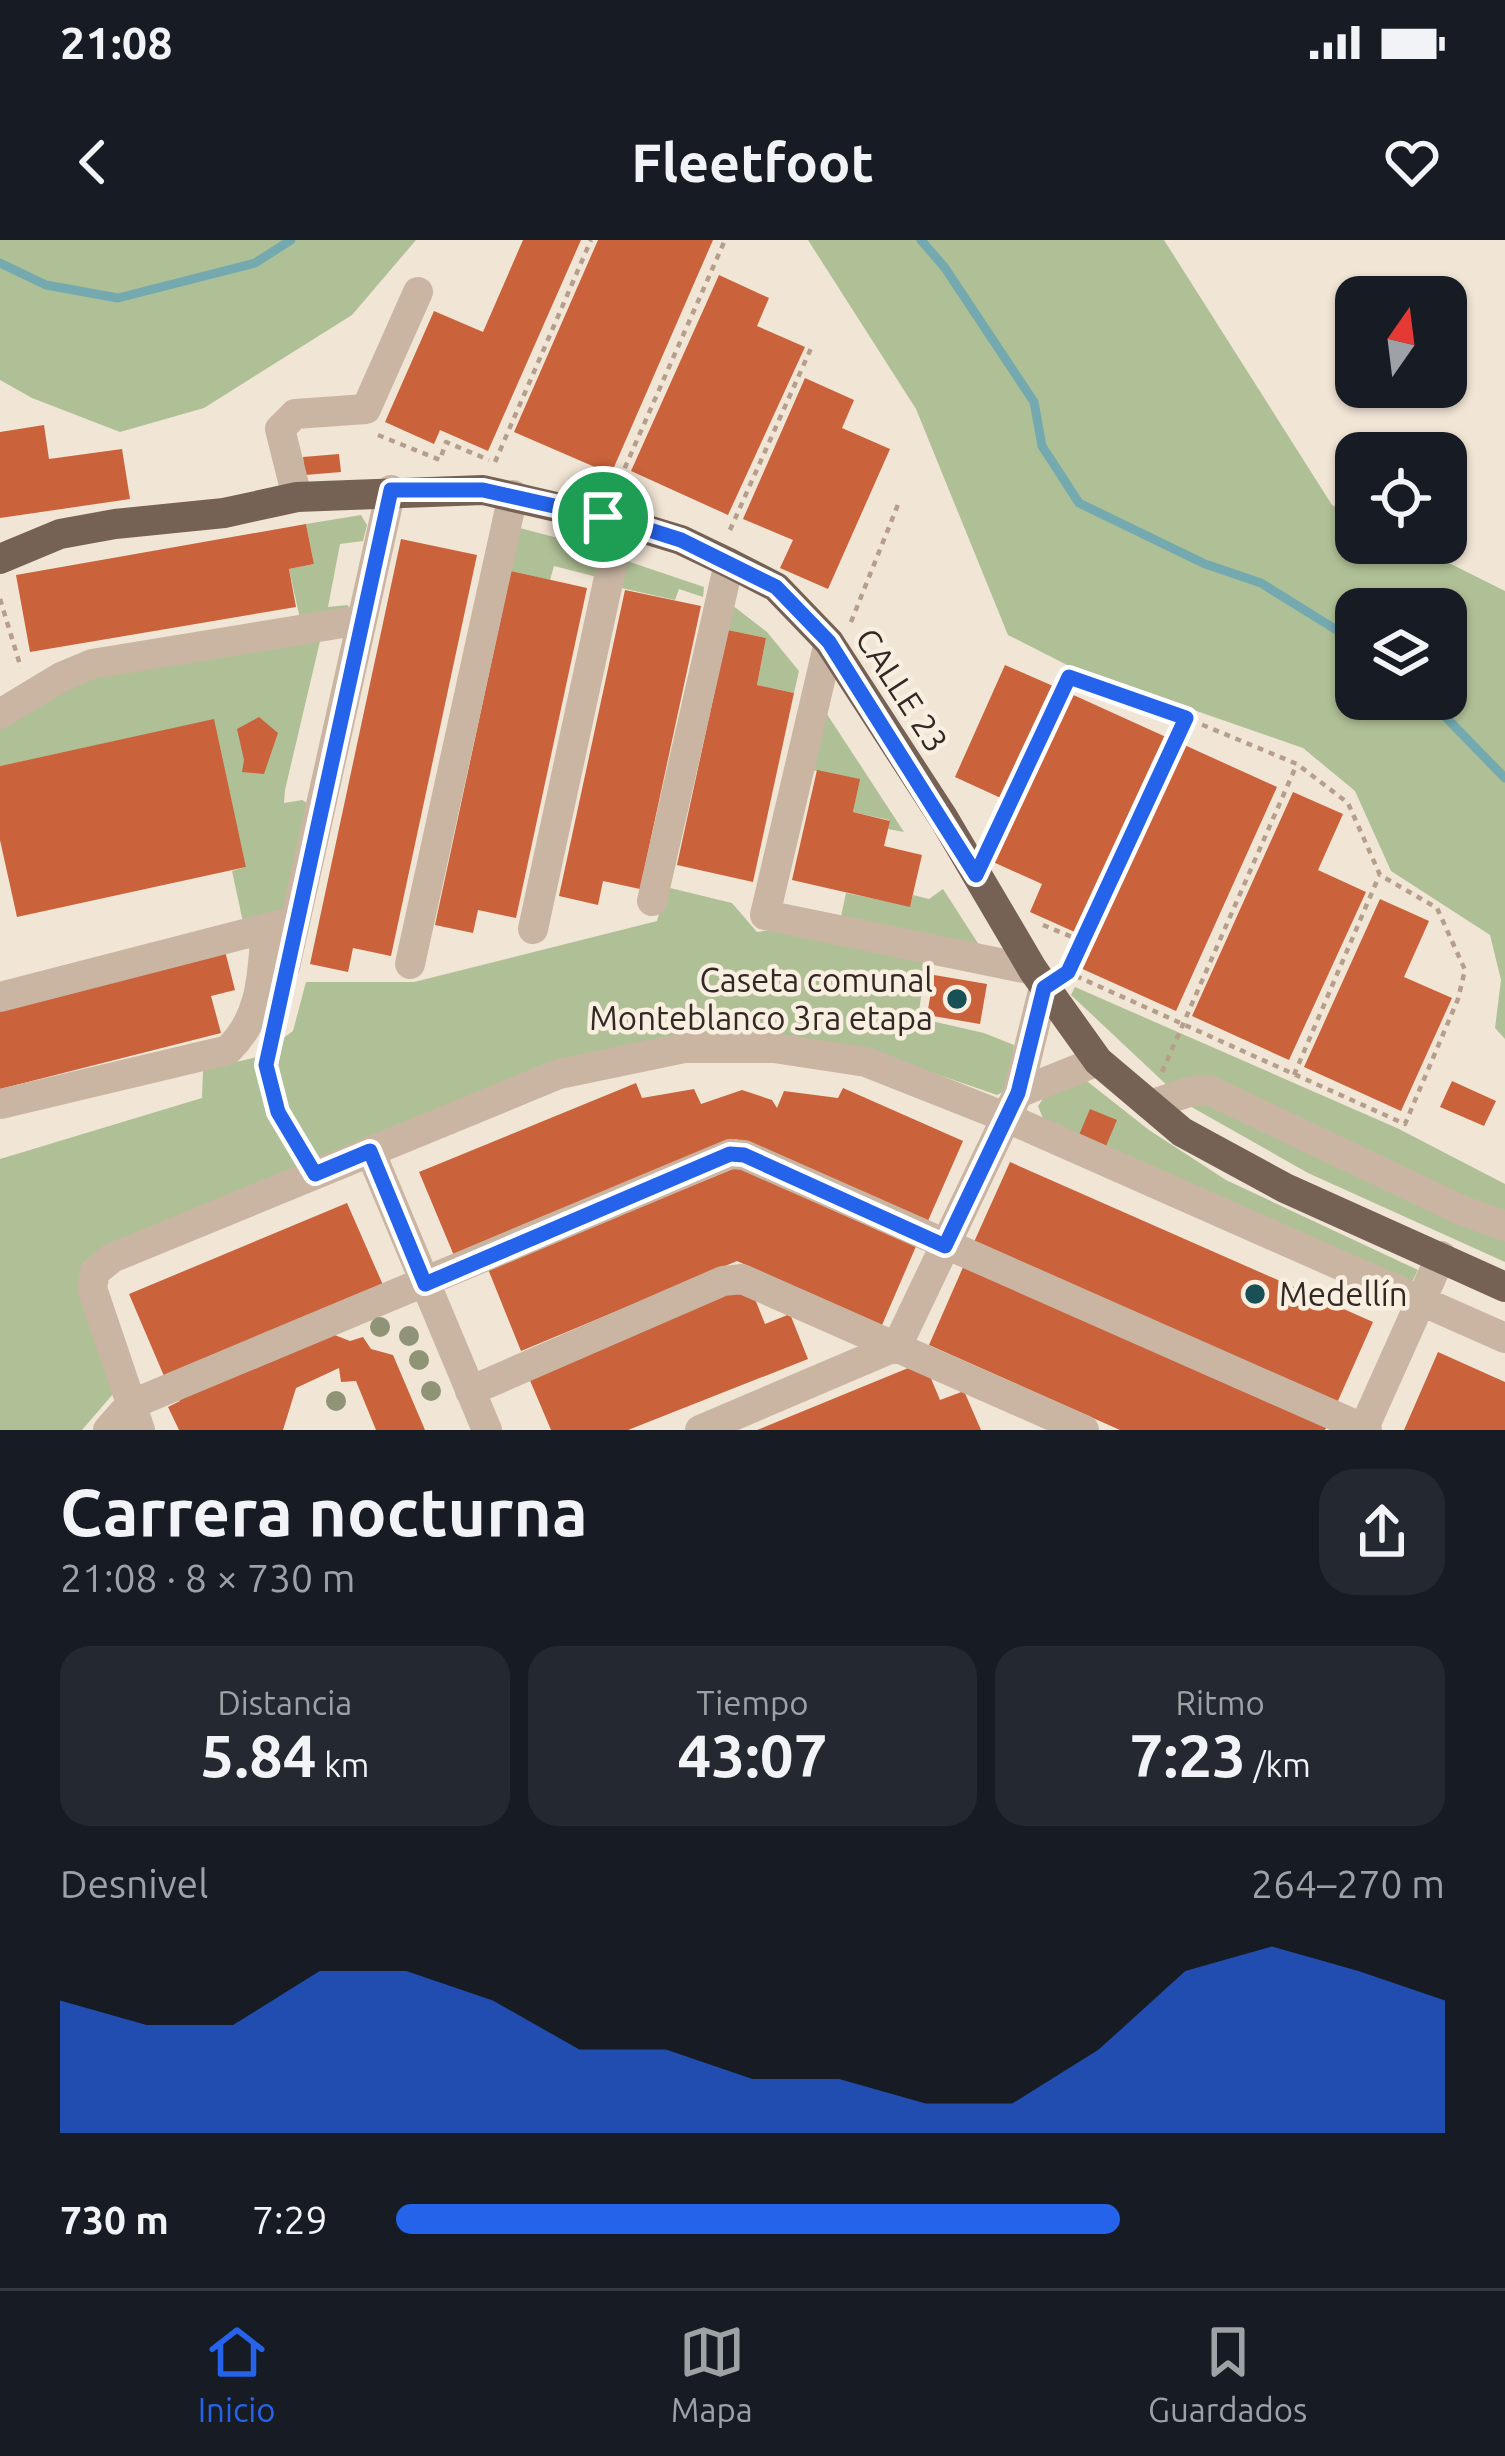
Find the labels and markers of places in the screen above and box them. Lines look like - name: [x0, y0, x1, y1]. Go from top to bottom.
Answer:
- pin: [552, 466, 654, 568]
- place label: Caseta comunal Monteblanco 3ra etapa: [589, 961, 933, 1036]
- marker: Caseta comunal Monteblanco 3ra etapa: [944, 986, 970, 1012]
- place label: Medellín: [1279, 1275, 1408, 1312]
- marker: Medellín: [1242, 1281, 1268, 1307]

